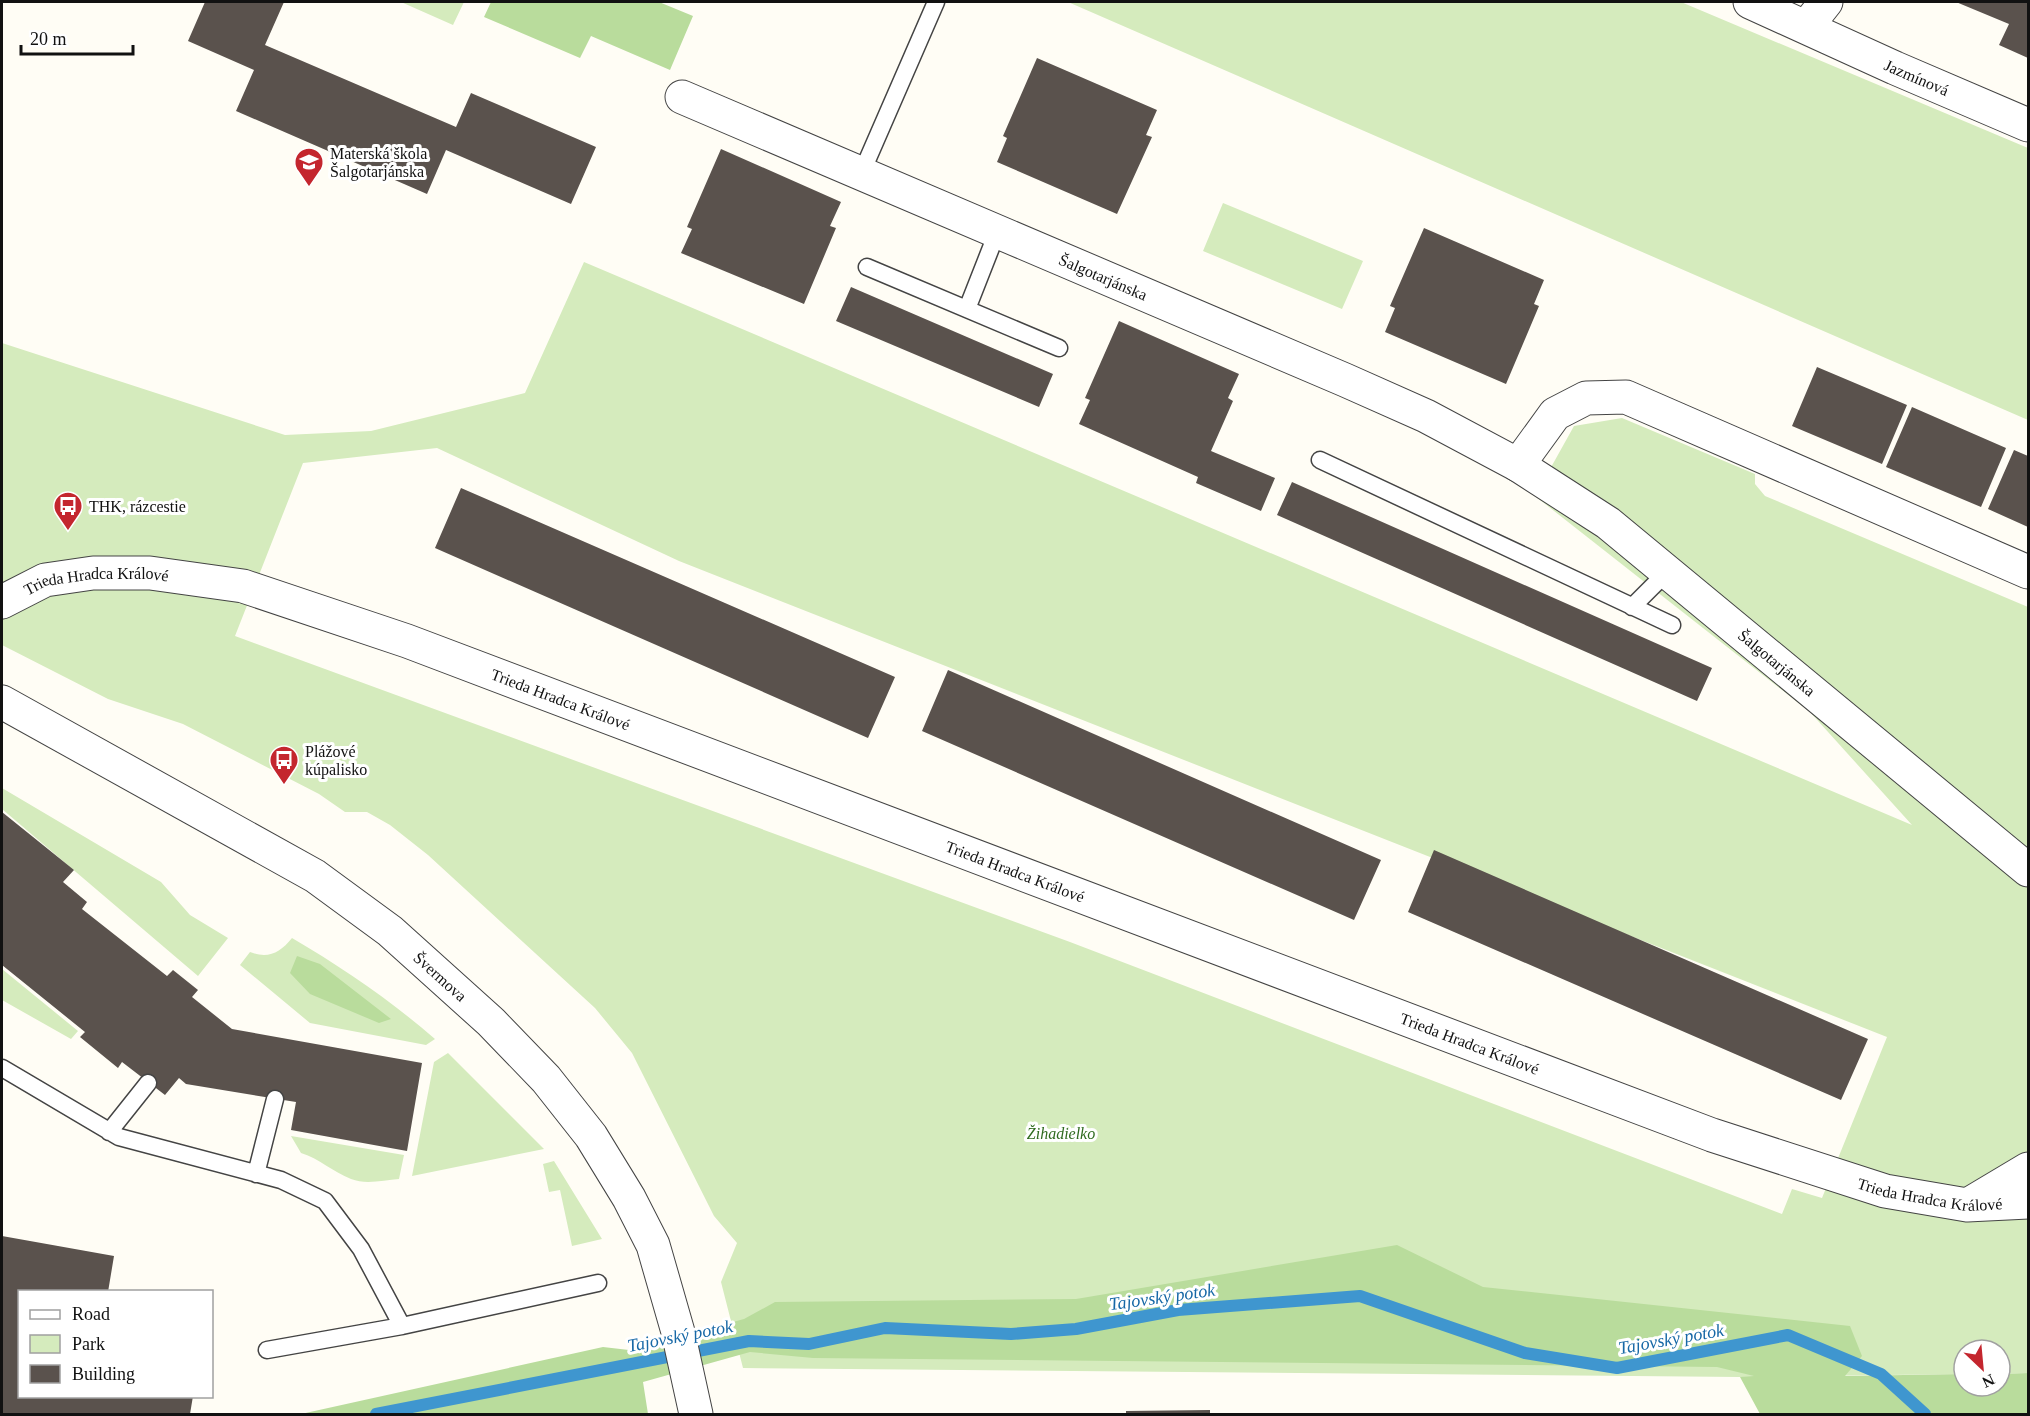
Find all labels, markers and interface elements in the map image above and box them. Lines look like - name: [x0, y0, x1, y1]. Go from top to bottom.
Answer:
- scale bar: [21, 18, 134, 56]
- text: 20 m: [30, 29, 67, 49]
- street label: Jazmínová: [1882, 56, 1951, 99]
- place label: Materská škola Šalgotarjánska: [330, 145, 427, 181]
- school or university icon: Materská škola Šalgotarjánska: [293, 146, 325, 188]
- street label: Šalgotarjánska: [1056, 250, 1150, 304]
- bus stop icon: THK, rázcestie: [52, 490, 84, 532]
- place label: THK, rázcestie: [89, 498, 186, 515]
- street label: Trieda Hradca Králové: [21, 565, 170, 598]
- street label: Šalgotarjánska: [1735, 626, 1818, 700]
- street label: Trieda Hradca Králové: [489, 666, 632, 734]
- place label: Plážové kúpalisko: [305, 743, 367, 779]
- bus stop icon: Plážové kúpalisko: [268, 744, 300, 786]
- street label: Trieda Hradca Králové: [943, 838, 1087, 906]
- street label: Švermova: [410, 948, 470, 1005]
- street label: Trieda Hradca Králové: [1398, 1010, 1541, 1078]
- park label: Žihadielko: [1027, 1124, 1095, 1142]
- street label: Trieda Hradca Králové: [1855, 1175, 2003, 1214]
- water label: Tajovský potok: [1108, 1280, 1217, 1314]
- legend: [18, 1290, 213, 1398]
- text: Road: [72, 1304, 110, 1324]
- water label: Tajovský potok: [626, 1316, 735, 1356]
- water label: Tajovský potok: [1617, 1320, 1726, 1358]
- text: Park: [72, 1334, 105, 1354]
- north arrow: [1952, 1338, 2012, 1398]
- text: Building: [72, 1364, 135, 1384]
- text: N: [1979, 1371, 1997, 1391]

